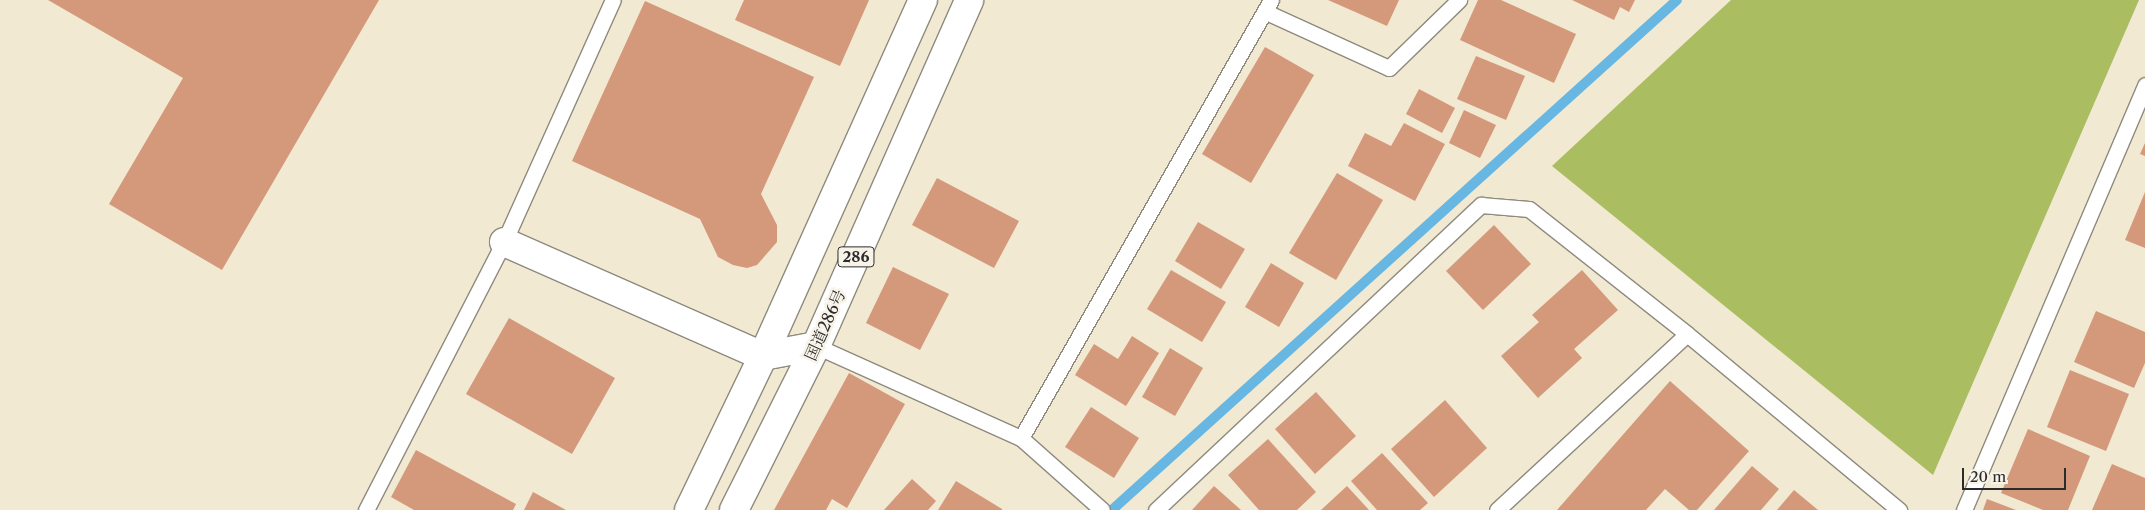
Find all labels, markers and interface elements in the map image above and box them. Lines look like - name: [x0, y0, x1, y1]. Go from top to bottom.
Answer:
- road number: 286: [837, 244, 875, 270]
- street label: 国道286号: [801, 286, 849, 364]
- scale bar: [1965, 458, 2069, 490]
- text: 20 m: [1970, 467, 2006, 486]

